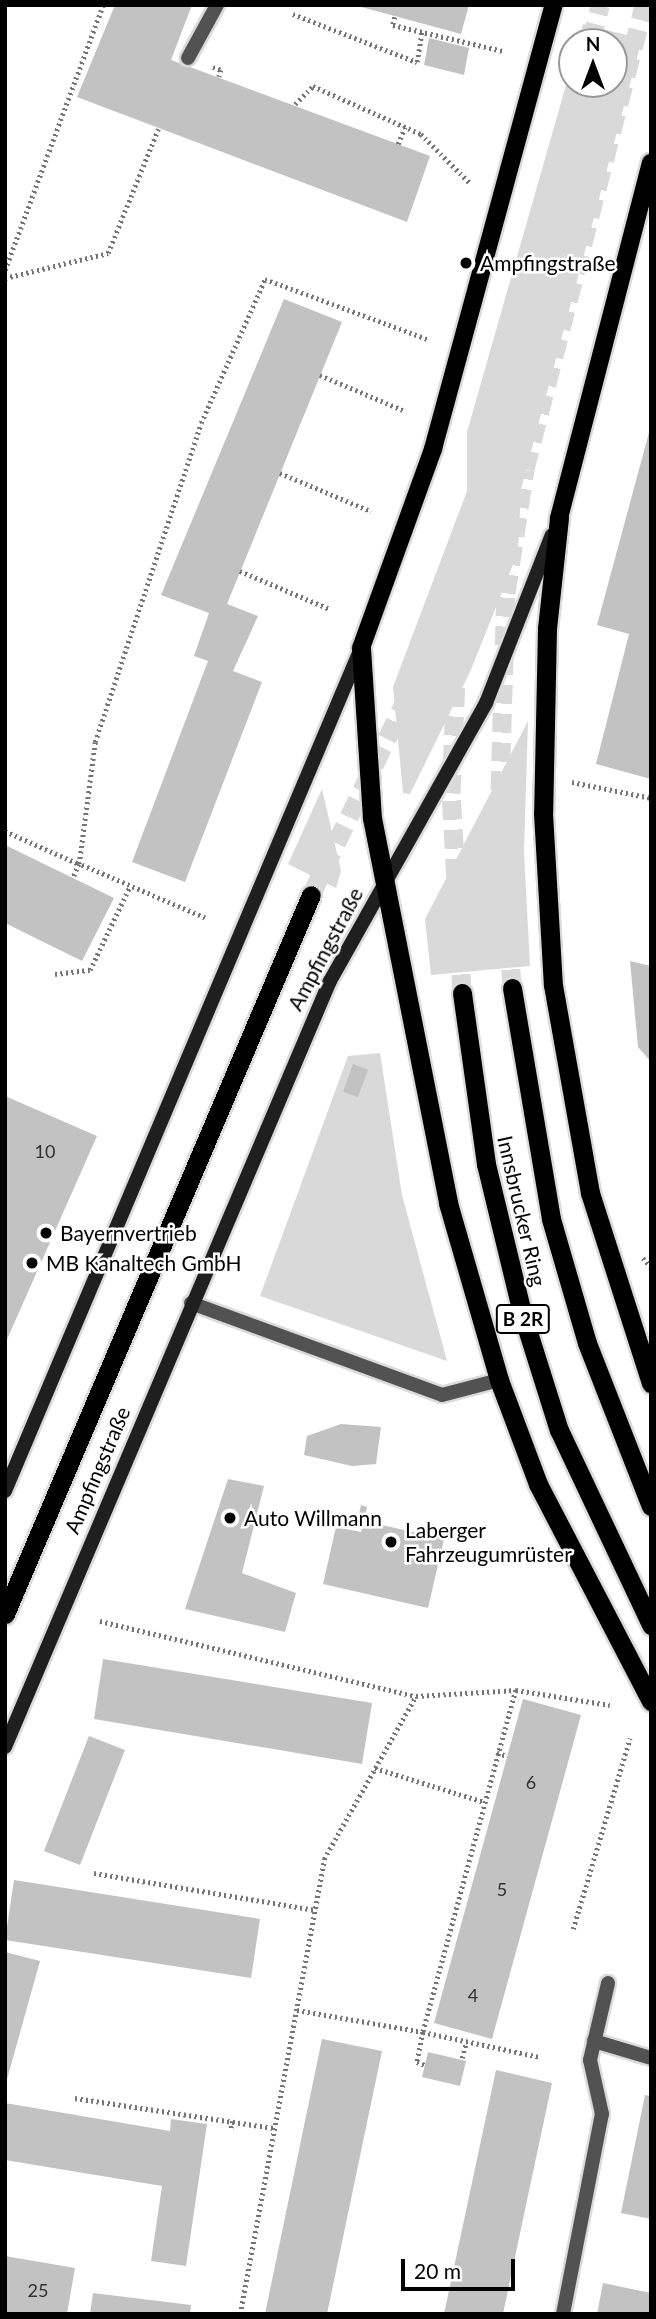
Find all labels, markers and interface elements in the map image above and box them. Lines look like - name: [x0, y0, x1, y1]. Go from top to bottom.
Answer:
- north arrow: [558, 28, 628, 98]
- text: N: [586, 32, 600, 55]
- place label: Ampfingstraße: [480, 250, 616, 276]
- marker: Ampfingstraße: [458, 255, 474, 271]
- street label: Ampfingstraße: [282, 883, 368, 1015]
- street label: Innsbrucker Ring: [492, 1133, 552, 1289]
- house number: 10: [35, 1140, 55, 1162]
- place label: Bayernvertrieb: [60, 1220, 197, 1246]
- marker: Bayernvertrieb: [38, 1225, 54, 1241]
- place label: MB Kanaltech GmbH: [46, 1250, 241, 1276]
- marker: MB Kanaltech GmbH: [24, 1255, 40, 1271]
- road number: B 2R: [495, 1303, 551, 1334]
- street label: Ampfingstraße: [59, 1403, 135, 1537]
- place label: Auto Willmann: [244, 1505, 382, 1531]
- marker: Auto Willmann: [222, 1510, 238, 1526]
- place label: Laberger Fahrzeugumrüster: [405, 1517, 572, 1567]
- marker: Laberger Fahrzeugumrüster: [383, 1534, 399, 1550]
- house number: 6: [526, 1771, 536, 1793]
- house number: 5: [497, 1878, 507, 1900]
- house number: 4: [468, 1984, 478, 2006]
- scale bar: [404, 2246, 518, 2290]
- text: 20 m: [414, 2258, 461, 2283]
- house number: 25: [28, 2279, 48, 2301]

